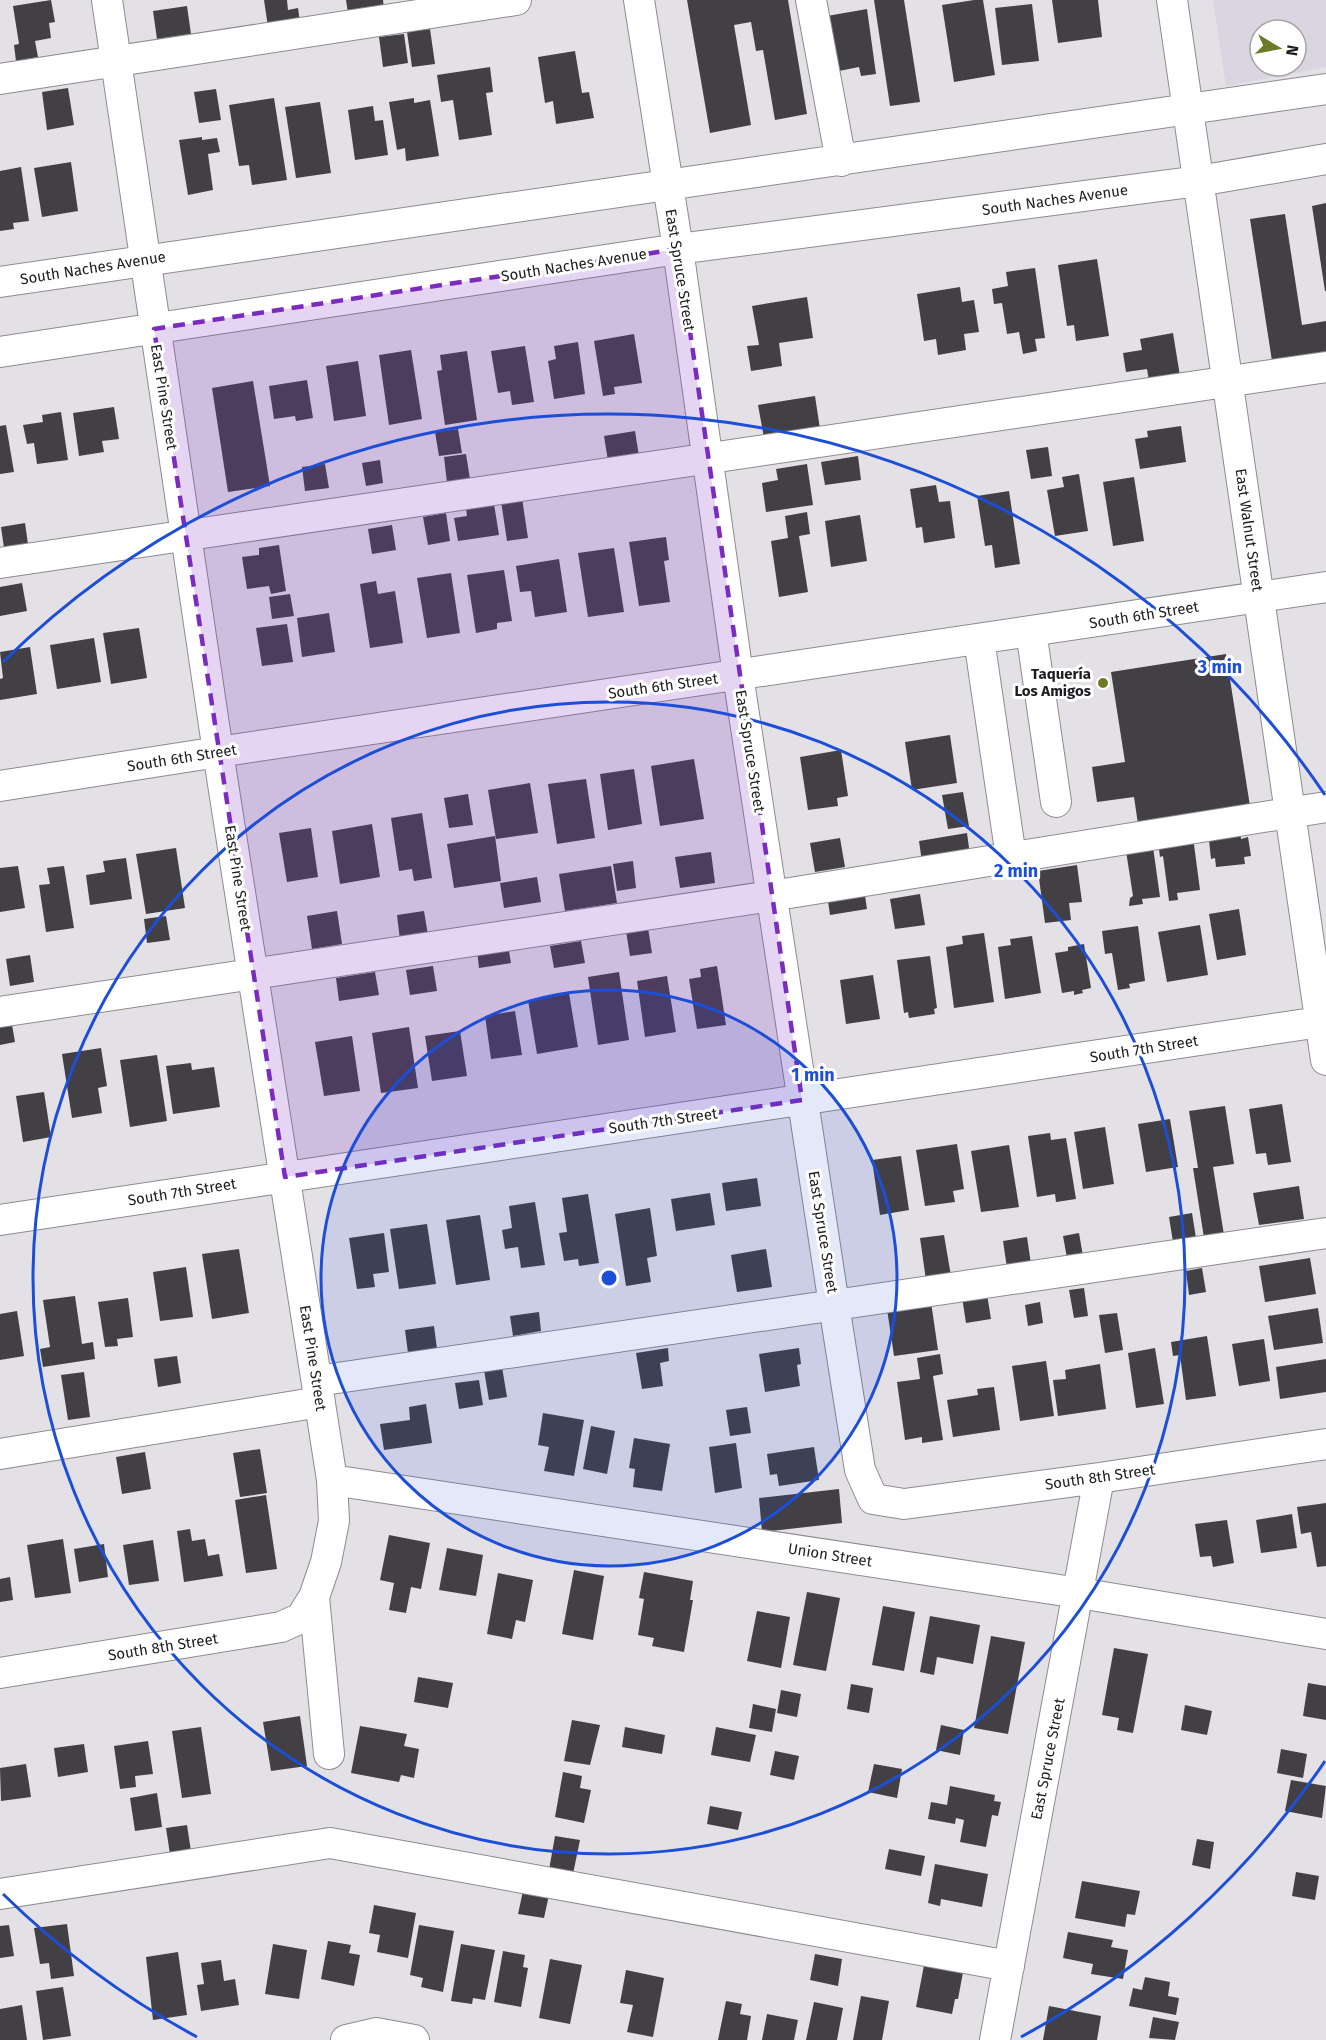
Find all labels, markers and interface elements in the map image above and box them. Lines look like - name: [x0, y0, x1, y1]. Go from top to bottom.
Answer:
- north arrow: [1248, 18, 1308, 78]
- text: N: [1282, 44, 1303, 57]
- street label: South Naches Avenue: [981, 181, 1129, 219]
- street label: East Spruce Street: [661, 208, 699, 333]
- street label: South Naches Avenue: [500, 245, 648, 285]
- street label: South Naches Avenue: [19, 248, 167, 288]
- street label: East Pine Street: [147, 343, 181, 452]
- street label: East Walnut Street: [1231, 467, 1267, 593]
- street label: South 6th Street: [1088, 597, 1201, 633]
- text: 3 min: [1197, 656, 1242, 678]
- place label: Taquería Los Amigos: [1014, 665, 1091, 700]
- street label: South 6th Street: [607, 669, 720, 703]
- marker: Taquería Los Amigos: [1096, 676, 1110, 690]
- street label: East Spruce Street: [731, 689, 769, 814]
- street label: South 6th Street: [126, 740, 239, 776]
- street label: East Pine Street: [221, 824, 255, 933]
- text: 2 min: [994, 860, 1038, 882]
- street label: South 7th Street: [1089, 1031, 1200, 1066]
- text: 1 min: [791, 1064, 835, 1086]
- street label: South 7th Street: [608, 1104, 719, 1138]
- street label: East Spruce Street: [804, 1170, 842, 1295]
- street label: South 7th Street: [127, 1174, 238, 1209]
- centre of rings: [599, 1268, 619, 1288]
- street label: East Pine Street: [296, 1304, 330, 1413]
- street label: South 8th Street: [1044, 1460, 1157, 1494]
- street label: Union Street: [787, 1539, 874, 1571]
- street label: South 8th Street: [107, 1629, 220, 1665]
- street label: East Spruce Street: [1027, 1696, 1069, 1821]

